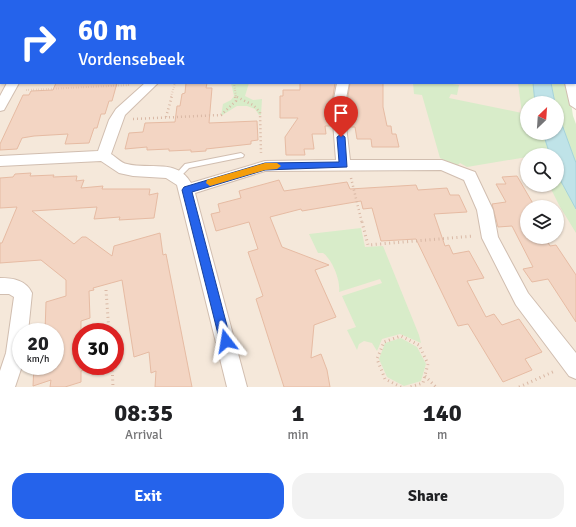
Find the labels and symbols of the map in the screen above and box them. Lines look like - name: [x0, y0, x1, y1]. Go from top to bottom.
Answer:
- pin: [324, 96, 358, 137]
- north arrow: [520, 96, 564, 140]
- position arrow: [205, 320, 247, 362]
- speed limit sign: 30: [72, 323, 124, 375]

